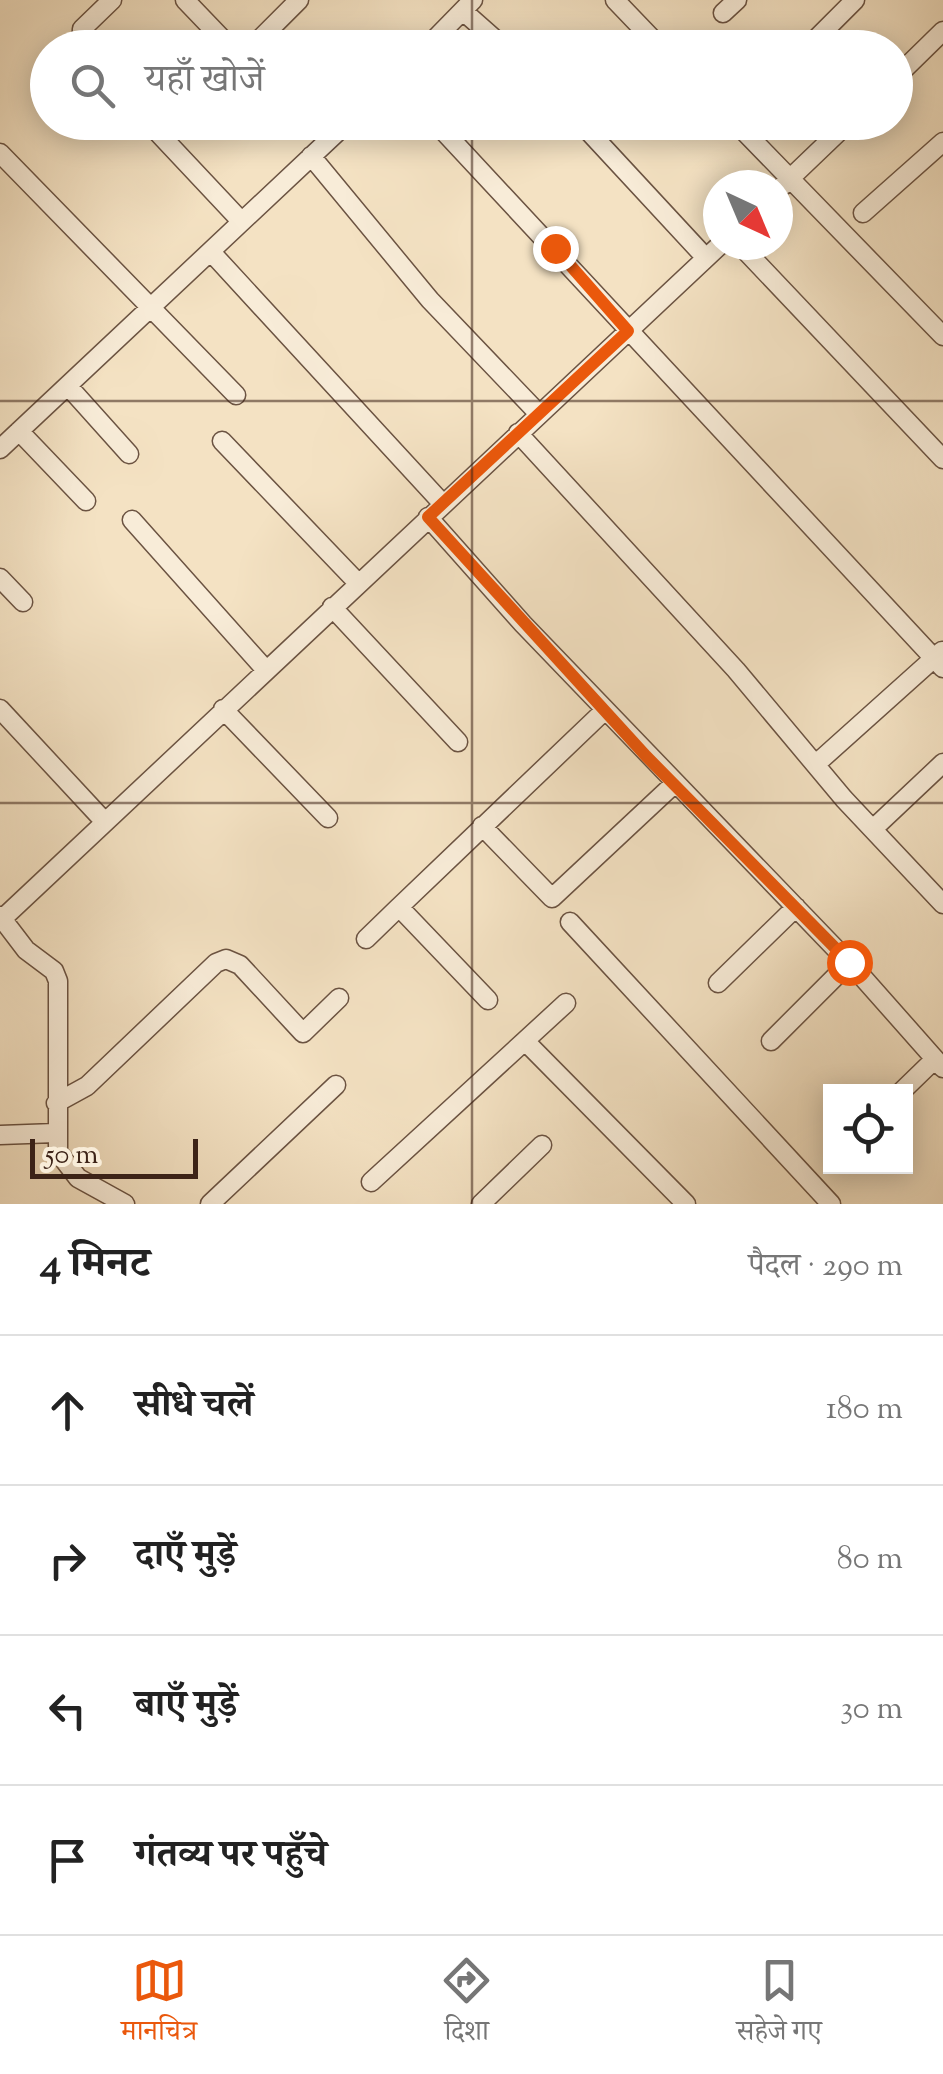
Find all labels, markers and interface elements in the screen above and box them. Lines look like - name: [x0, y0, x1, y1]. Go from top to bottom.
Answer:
- search box: [30, 30, 913, 140]
- text: यहाँ खोजें: [145, 55, 264, 109]
- icon: search: [65, 58, 120, 113]
- north arrow: [703, 170, 793, 260]
- route end: [533, 226, 579, 272]
- route start: [827, 940, 873, 986]
- map controls: [823, 1084, 913, 1174]
- button: locate: [823, 1084, 913, 1174]
- scale bar: [30, 1134, 198, 1178]
- text: 50 m: [45, 1136, 99, 1176]
- text: 4 मिनट: [40, 1236, 150, 1296]
- text: पैदल · 290 m: [748, 1244, 903, 1290]
- text: सीधे चलें: [135, 1380, 253, 1434]
- icon: ahead: [40, 1383, 95, 1438]
- text: 180 m: [826, 1387, 903, 1433]
- text: दाएँ मुड़ें: [135, 1530, 236, 1584]
- icon: right: [40, 1533, 95, 1588]
- text: 80 m: [837, 1537, 903, 1583]
- text: बाएँ मुड़ें: [135, 1680, 237, 1734]
- icon: left: [40, 1683, 95, 1738]
- text: 30 m: [840, 1687, 903, 1733]
- text: गंतव्य पर पहुँचे: [135, 1830, 327, 1884]
- icon: arrive: [40, 1833, 95, 1888]
- tab: मानचित्र: [121, 1953, 197, 2058]
- tab: दिशा: [439, 1953, 494, 2058]
- tab: सहेजे गए: [736, 1953, 822, 2058]

